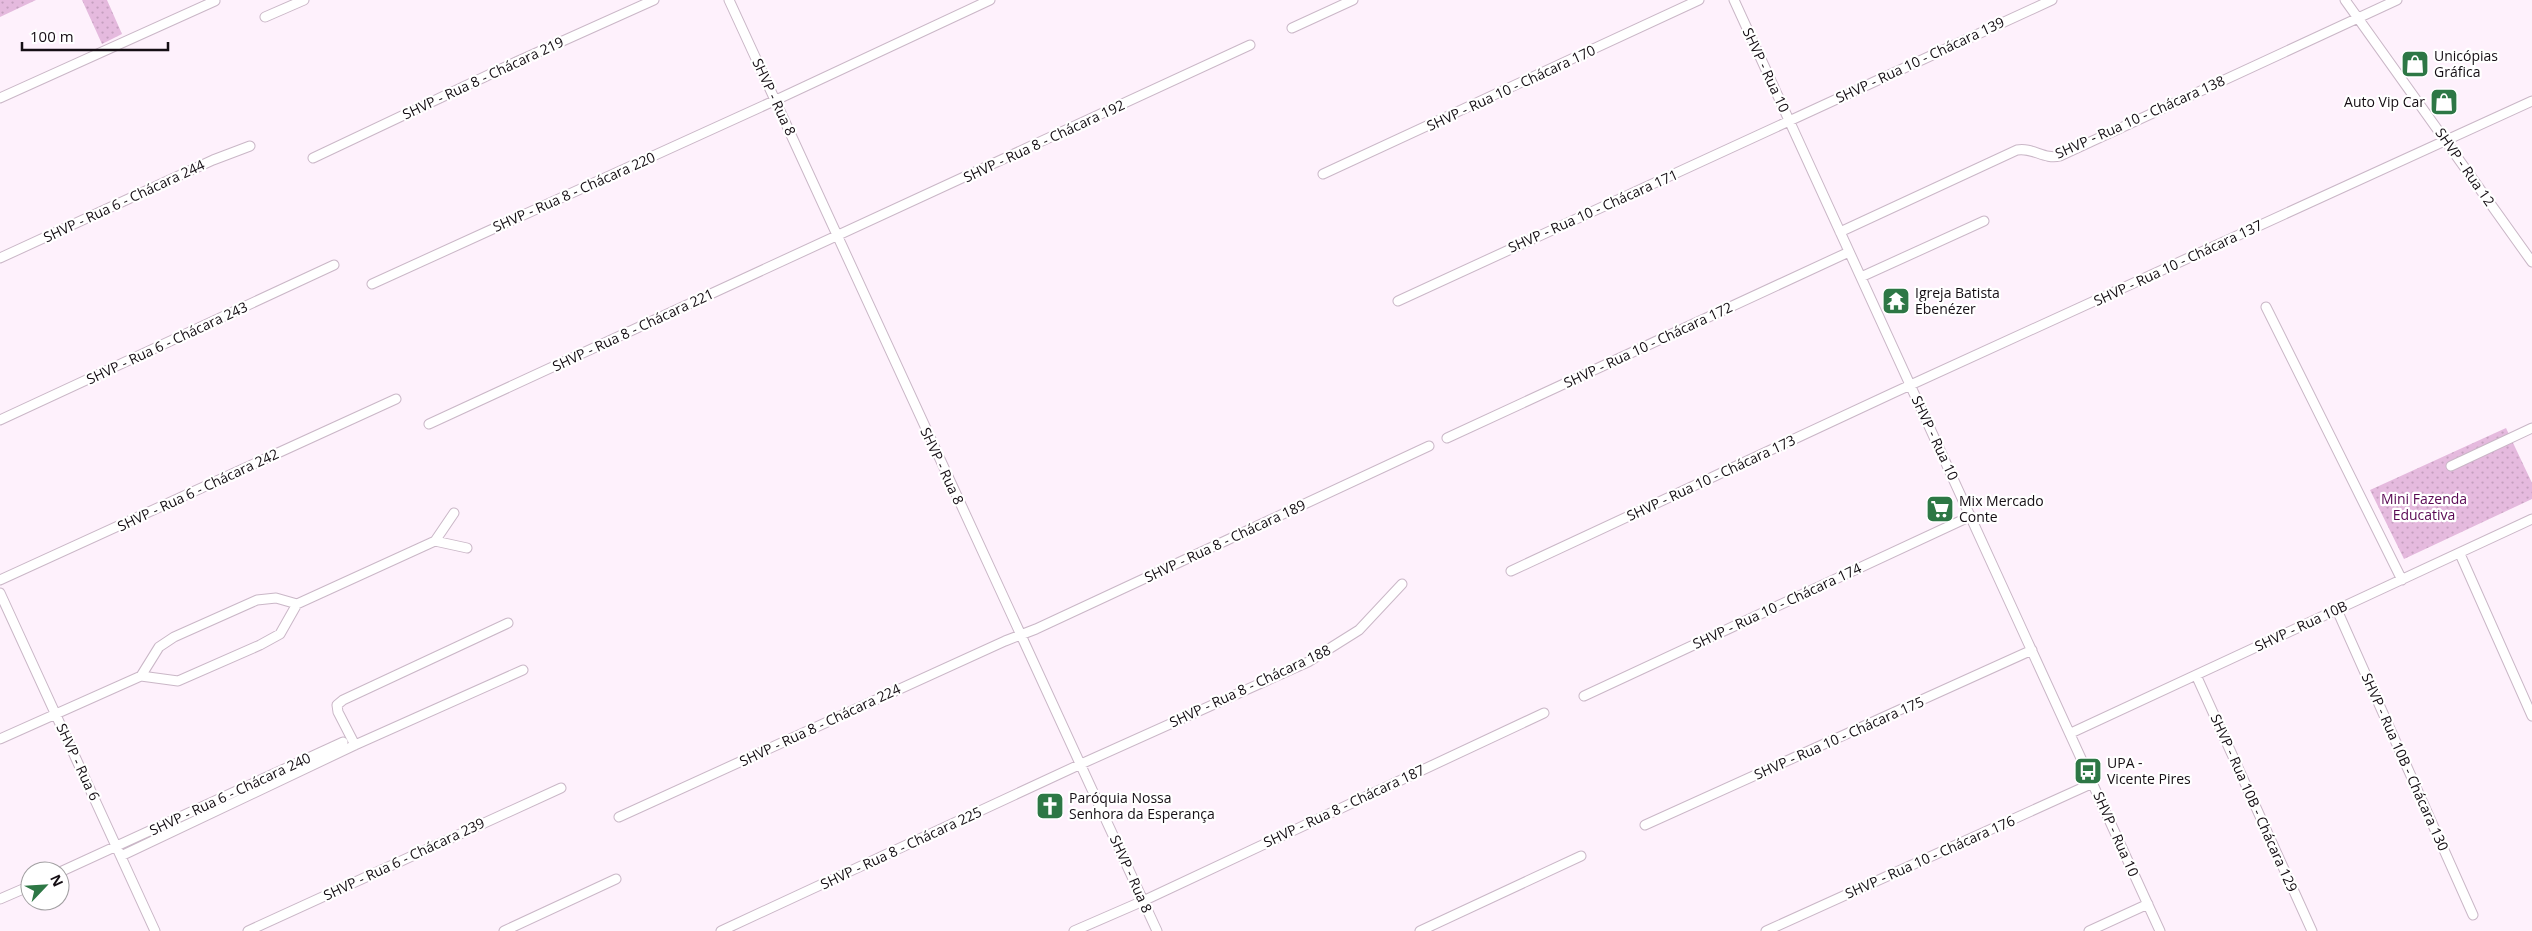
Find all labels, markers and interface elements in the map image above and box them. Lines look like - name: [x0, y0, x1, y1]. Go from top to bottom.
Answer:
- street label: SHVP - Rua 10 - Chácara 139: [1832, 12, 2007, 107]
- scale bar: [22, 20, 169, 52]
- street label: SHVP - Rua 10: [1739, 24, 1794, 115]
- text: 100 m: [30, 26, 74, 46]
- street label: SHVP - Rua 8 - Chácara 219: [399, 32, 566, 123]
- street label: SHVP - Rua 10 - Chácara 170: [1423, 40, 1598, 135]
- place label: Unicópias Gráfica: [2434, 46, 2498, 81]
- shop icon: Unicópias Gráfica: [2400, 49, 2430, 79]
- street label: SHVP - Rua 8: [748, 55, 801, 139]
- street label: SHVP - Rua 10 - Chácara 138: [2052, 70, 2228, 163]
- shop icon: Auto Vip Car: [2429, 87, 2459, 117]
- place label: Auto Vip Car: [2344, 92, 2425, 111]
- street label: SHVP - Rua 8 - Chácara 192: [960, 95, 1127, 186]
- street label: SHVP - Rua 12: [2431, 124, 2499, 210]
- street label: SHVP - Rua 8 - Chácara 220: [490, 147, 658, 236]
- street label: SHVP - Rua 6 - Chácara 244: [40, 155, 207, 246]
- street label: SHVP - Rua 10 - Chácara 171: [1505, 164, 1681, 257]
- street label: SHVP - Rua 10 - Chácara 137: [2090, 215, 2265, 310]
- place label: Igreja Batista Ebenézer: [1915, 283, 2000, 318]
- street label: SHVP - Rua 8 - Chácara 221: [549, 284, 716, 375]
- temple icon: Igreja Batista Ebenézer: [1881, 286, 1911, 316]
- street label: SHVP - Rua 6 - Chácara 243: [83, 297, 250, 388]
- street label: SHVP - Rua 10 - Chácara 172: [1560, 297, 1735, 392]
- street label: SHVP - Rua 10: [1908, 392, 1963, 483]
- street label: SHVP - Rua 8: [916, 424, 969, 508]
- street label: SHVP - Rua 10 - Chácara 173: [1623, 430, 1798, 525]
- street label: SHVP - Rua 6 - Chácara 242: [114, 444, 281, 535]
- park label: Mini Fazenda Educativa: [2381, 489, 2467, 524]
- place label: Mix Mercado Conte: [1959, 491, 2044, 526]
- supermarket icon: Mix Mercado Conte: [1925, 494, 1955, 524]
- street label: SHVP - Rua 8 - Chácara 189: [1141, 495, 1308, 586]
- street label: SHVP - Rua 10 - Chácara 174: [1689, 558, 1864, 653]
- street label: SHVP - Rua 10B: [2251, 596, 2350, 655]
- street label: SHVP - Rua 8 - Chácara 188: [1166, 640, 1333, 731]
- street label: SHVP - Rua 10B - Chácara 130: [2358, 670, 2453, 854]
- street label: SHVP - Rua 8 - Chácara 224: [736, 679, 903, 770]
- street label: SHVP - Rua 10 - Chácara 175: [1751, 691, 1927, 784]
- street label: SHVP - Rua 10B - Chácara 129: [2207, 711, 2302, 895]
- street label: SHVP - Rua 6: [52, 720, 105, 804]
- street label: SHVP - Rua 6 - Chácara 240: [146, 748, 313, 839]
- place label: UPA - Vicente Pires: [2107, 753, 2191, 788]
- bus stop icon: UPA - Vicente Pires: [2073, 756, 2103, 786]
- street label: SHVP - Rua 8 - Chácara 187: [1260, 760, 1427, 851]
- place label: Paróquia Nossa Senhora da Esperança: [1069, 788, 1215, 823]
- street label: SHVP - Rua 10: [2089, 788, 2144, 879]
- church icon: Paróquia Nossa Senhora da Esperança: [1035, 791, 1065, 821]
- street label: SHVP - Rua 8 - Chácara 225: [817, 802, 984, 893]
- street label: SHVP - Rua 10 - Chácara 176: [1842, 810, 2018, 903]
- street label: SHVP - Rua 6 - Chácara 239: [320, 813, 487, 904]
- street label: SHVP - Rua 8: [1106, 832, 1157, 916]
- north arrow: [20, 861, 70, 911]
- text: N: [46, 871, 68, 889]

